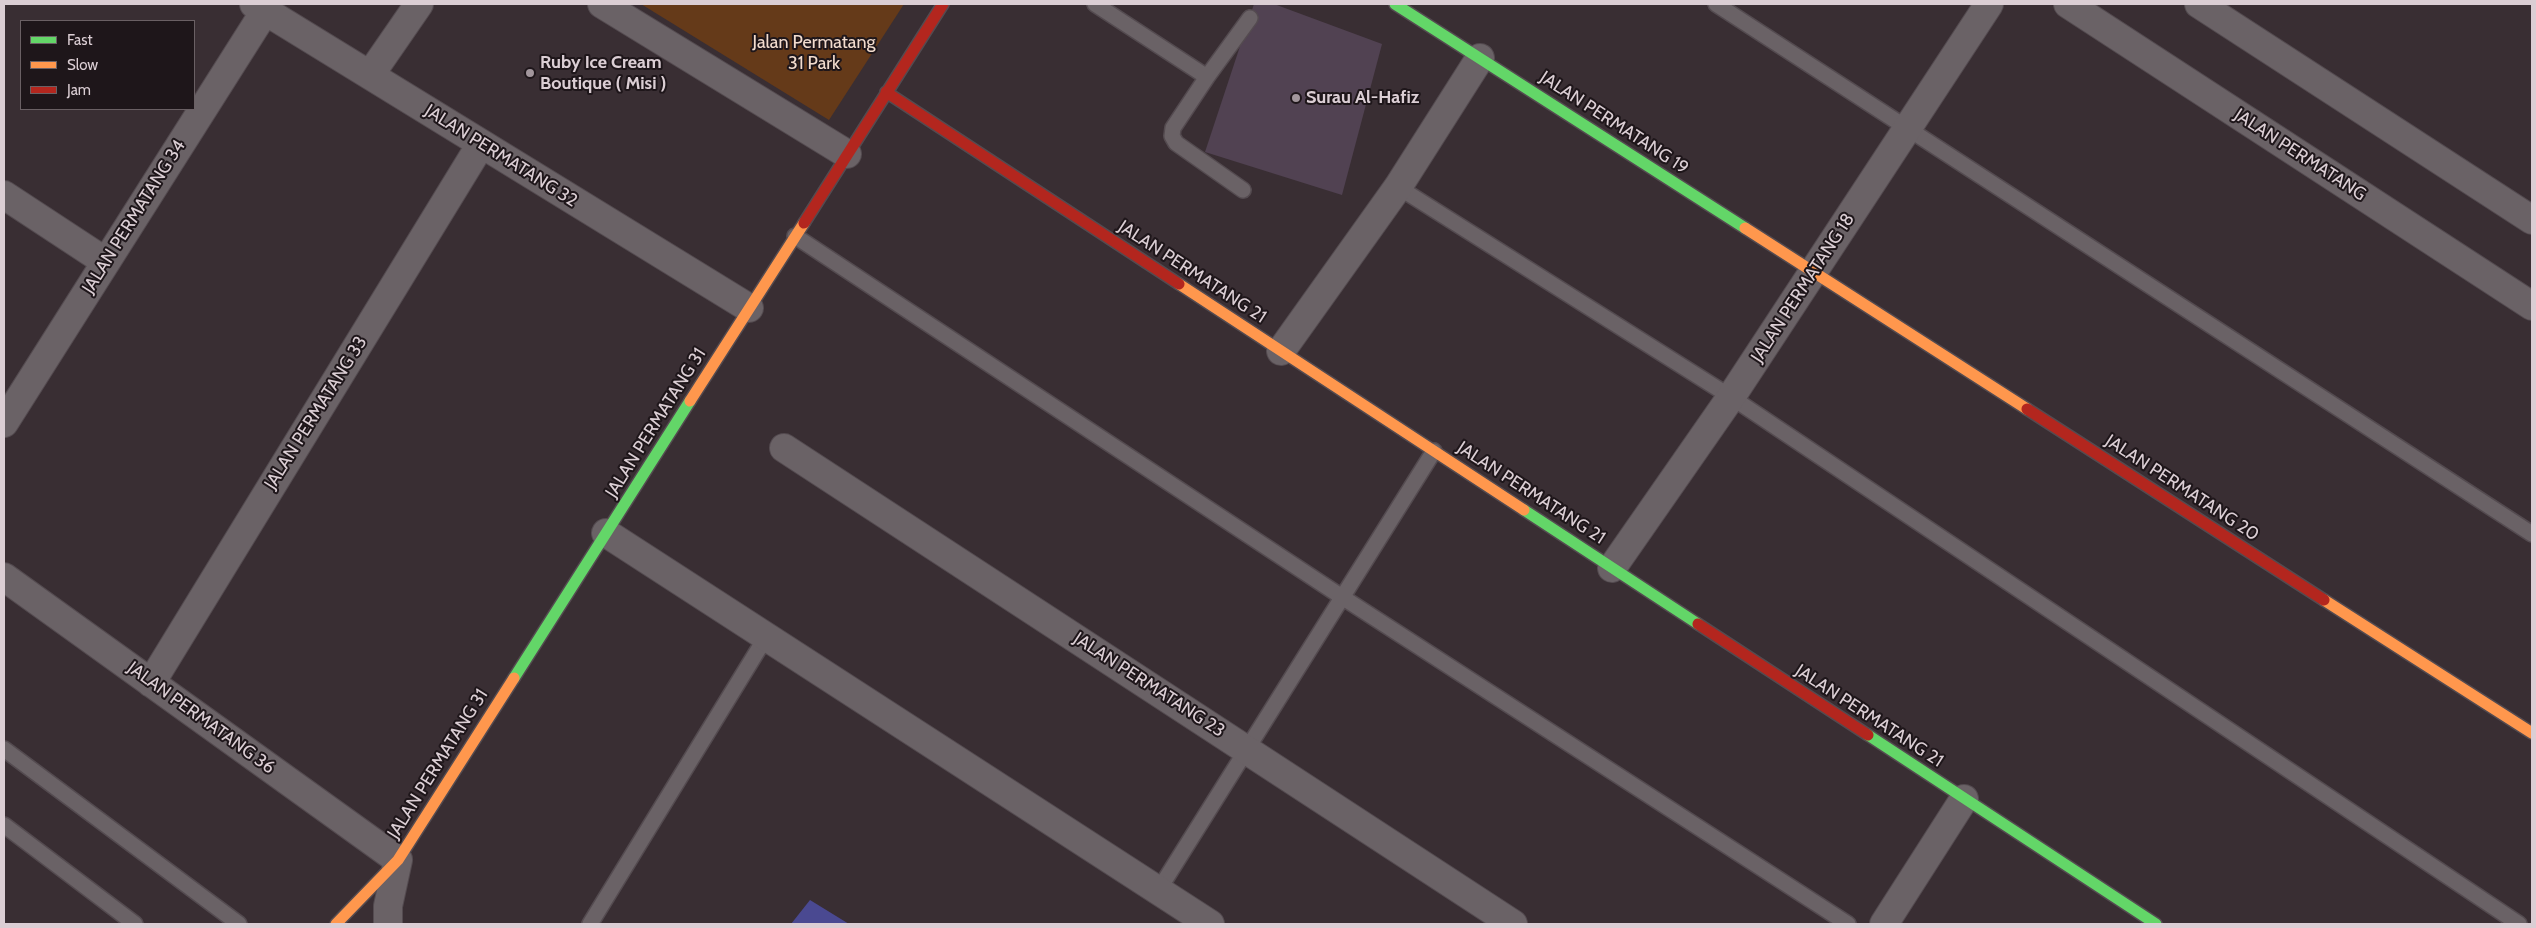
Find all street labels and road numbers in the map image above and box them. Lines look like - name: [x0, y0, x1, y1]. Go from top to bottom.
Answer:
- street label: JALAN PERMATANG 19: [1536, 67, 1692, 179]
- street label: JALAN PERMATANG 32: [421, 100, 581, 212]
- street label: JALAN PERMATANG: [2230, 104, 2370, 206]
- street label: JALAN PERMATANG 34: [78, 136, 190, 298]
- street label: JALAN PERMATANG 18: [1747, 209, 1859, 367]
- street label: JALAN PERMATANG 21: [1114, 216, 1270, 328]
- street label: JALAN PERMATANG 33: [260, 332, 372, 494]
- street label: JALAN PERMATANG 31: [601, 344, 711, 502]
- street label: JALAN PERMATANG 20: [2101, 430, 2263, 546]
- street label: JALAN PERMATANG 21: [1453, 437, 1609, 549]
- street label: JALAN PERMATANG 23: [1069, 628, 1229, 742]
- street label: JALAN PERMATANG 36: [123, 657, 279, 779]
- street label: JALAN PERMATANG 21: [1791, 660, 1947, 772]
- street label: JALAN PERMATANG 31: [383, 685, 493, 843]

